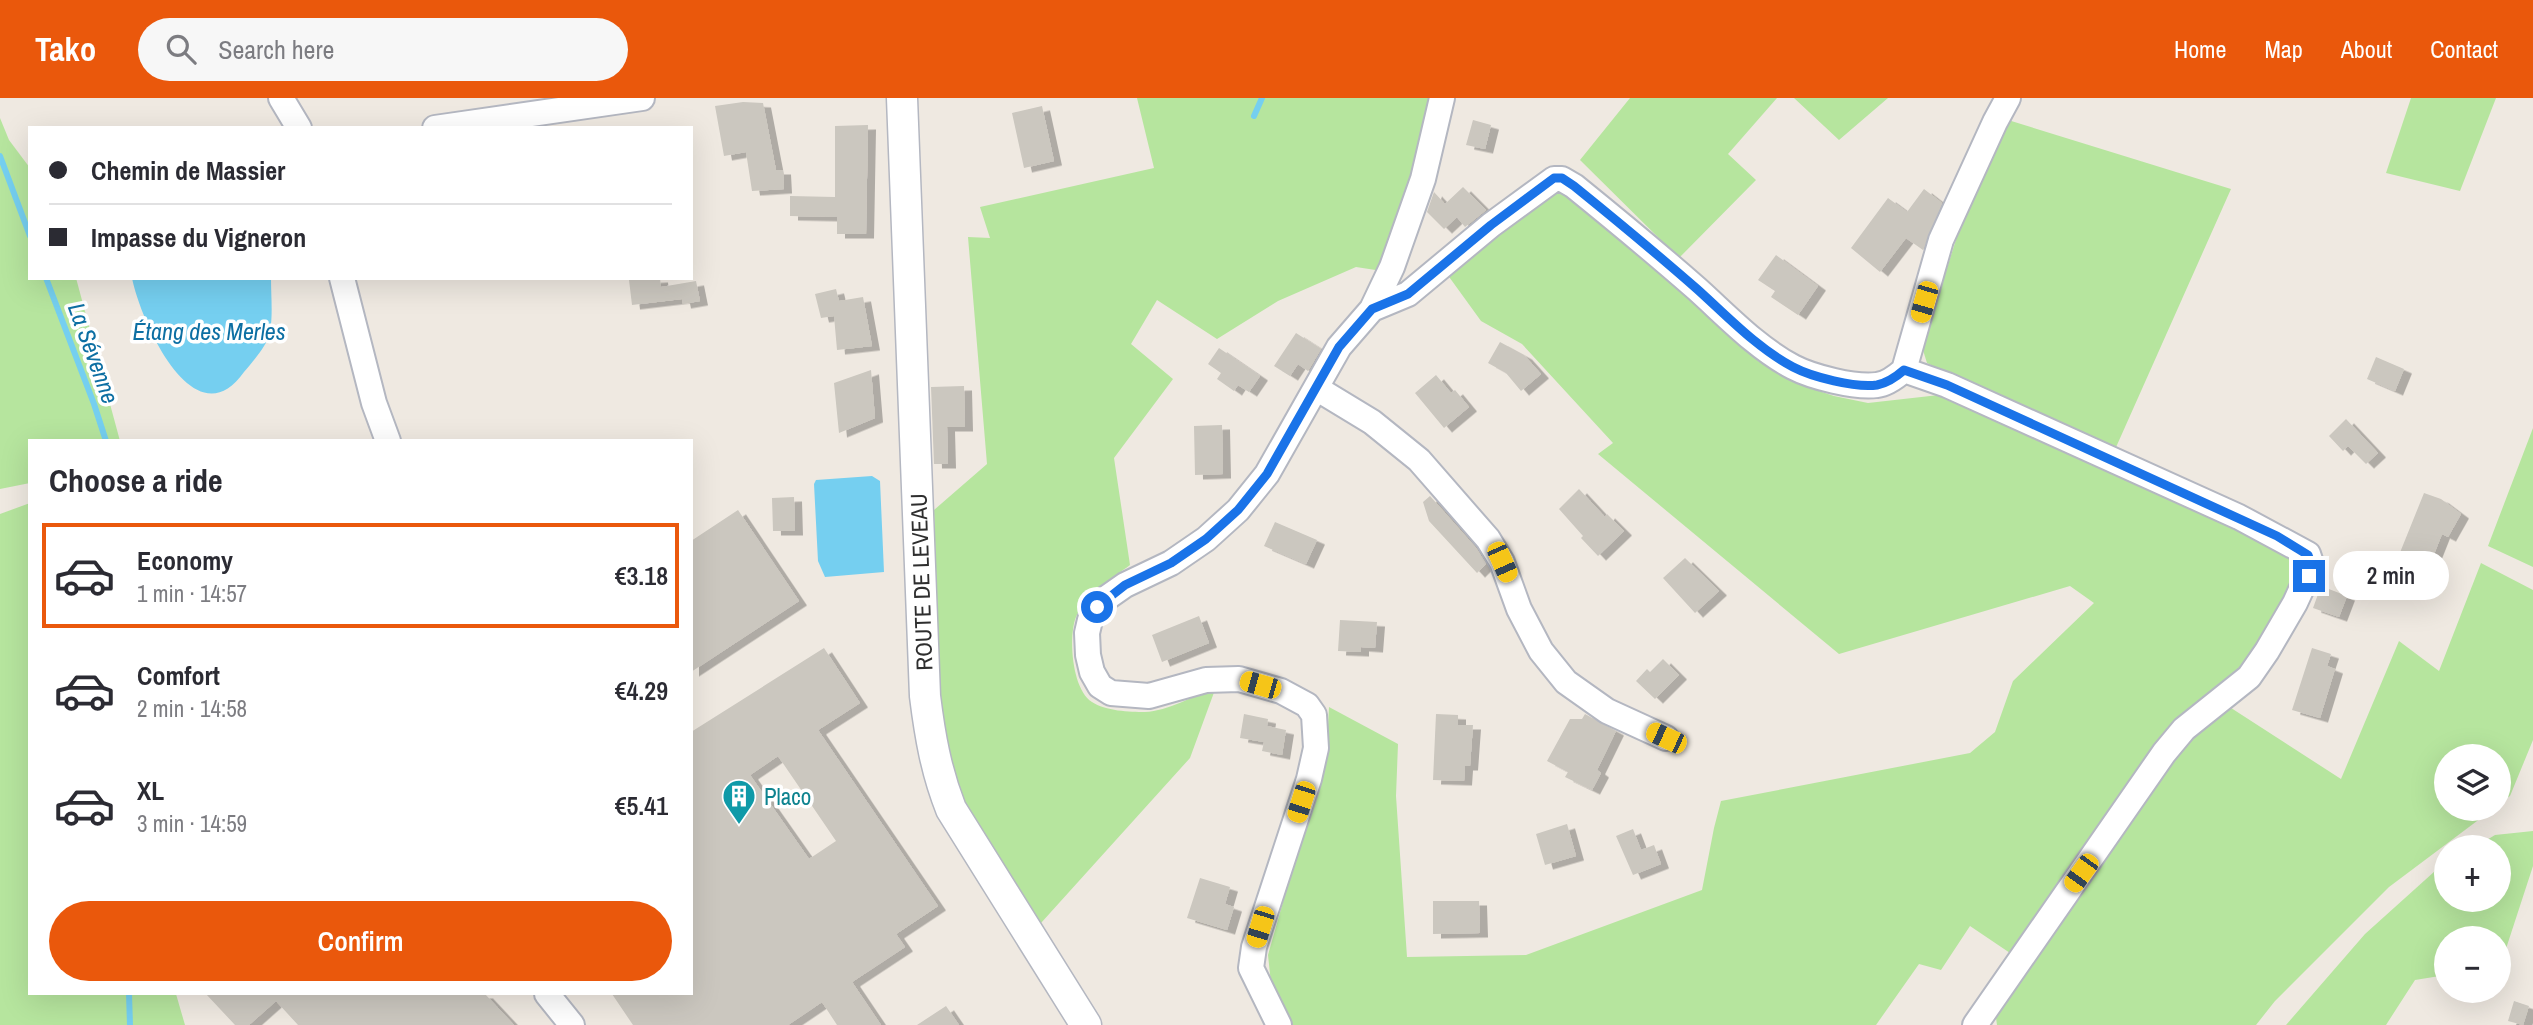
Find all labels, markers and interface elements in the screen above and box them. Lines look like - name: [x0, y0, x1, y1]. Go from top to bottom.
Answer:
- search box: [138, 18, 628, 81]
- text: Tako: [35, 27, 96, 71]
- icon: search: [162, 30, 200, 68]
- text: Search here: [218, 32, 334, 67]
- text: Home: [2174, 33, 2226, 65]
- text: Map: [2264, 33, 2303, 65]
- text: About: [2341, 33, 2392, 65]
- text: Contact: [2430, 33, 2498, 65]
- text: Chemin de Massier: [91, 153, 285, 188]
- text: Impasse du Vigneron: [91, 220, 306, 255]
- car: [1909, 279, 1940, 325]
- water label: La Sévenne: [61, 298, 127, 408]
- water label: Étang des Merles: [132, 315, 286, 347]
- text: Choose a ride: [49, 459, 223, 502]
- street label: ROUTE DE LEVEAU: [902, 493, 940, 671]
- car: [1484, 539, 1521, 585]
- text: Economy: [137, 543, 233, 578]
- icon: car: [53, 544, 116, 607]
- callout: 2 min: [2334, 552, 2449, 601]
- text: €3.18: [615, 558, 668, 593]
- route end: [2293, 560, 2325, 592]
- text: 2 min: [2367, 560, 2415, 591]
- text: 1 min · 14:57: [137, 578, 247, 609]
- route start: [1081, 591, 1113, 623]
- text: Comfort: [137, 658, 220, 693]
- icon: car: [53, 659, 116, 722]
- car: [1237, 669, 1284, 701]
- text: €4.29: [615, 673, 668, 708]
- text: 2 min · 14:58: [137, 693, 247, 724]
- car: [1643, 720, 1690, 756]
- map controls: [2434, 744, 2511, 1003]
- button: layers: [2434, 744, 2511, 821]
- text: XL: [137, 773, 164, 808]
- icon: car: [53, 774, 116, 837]
- building icon: Placo: [720, 777, 758, 826]
- car: [1285, 779, 1318, 825]
- place label: Placo: [764, 781, 811, 812]
- text: €5.41: [615, 788, 668, 823]
- text: 3 min · 14:59: [137, 808, 247, 839]
- button: +: [2434, 835, 2511, 912]
- car: [2061, 850, 2102, 896]
- button: Confirm: [49, 901, 672, 981]
- car: [1244, 904, 1277, 950]
- button: −: [2434, 926, 2511, 1003]

